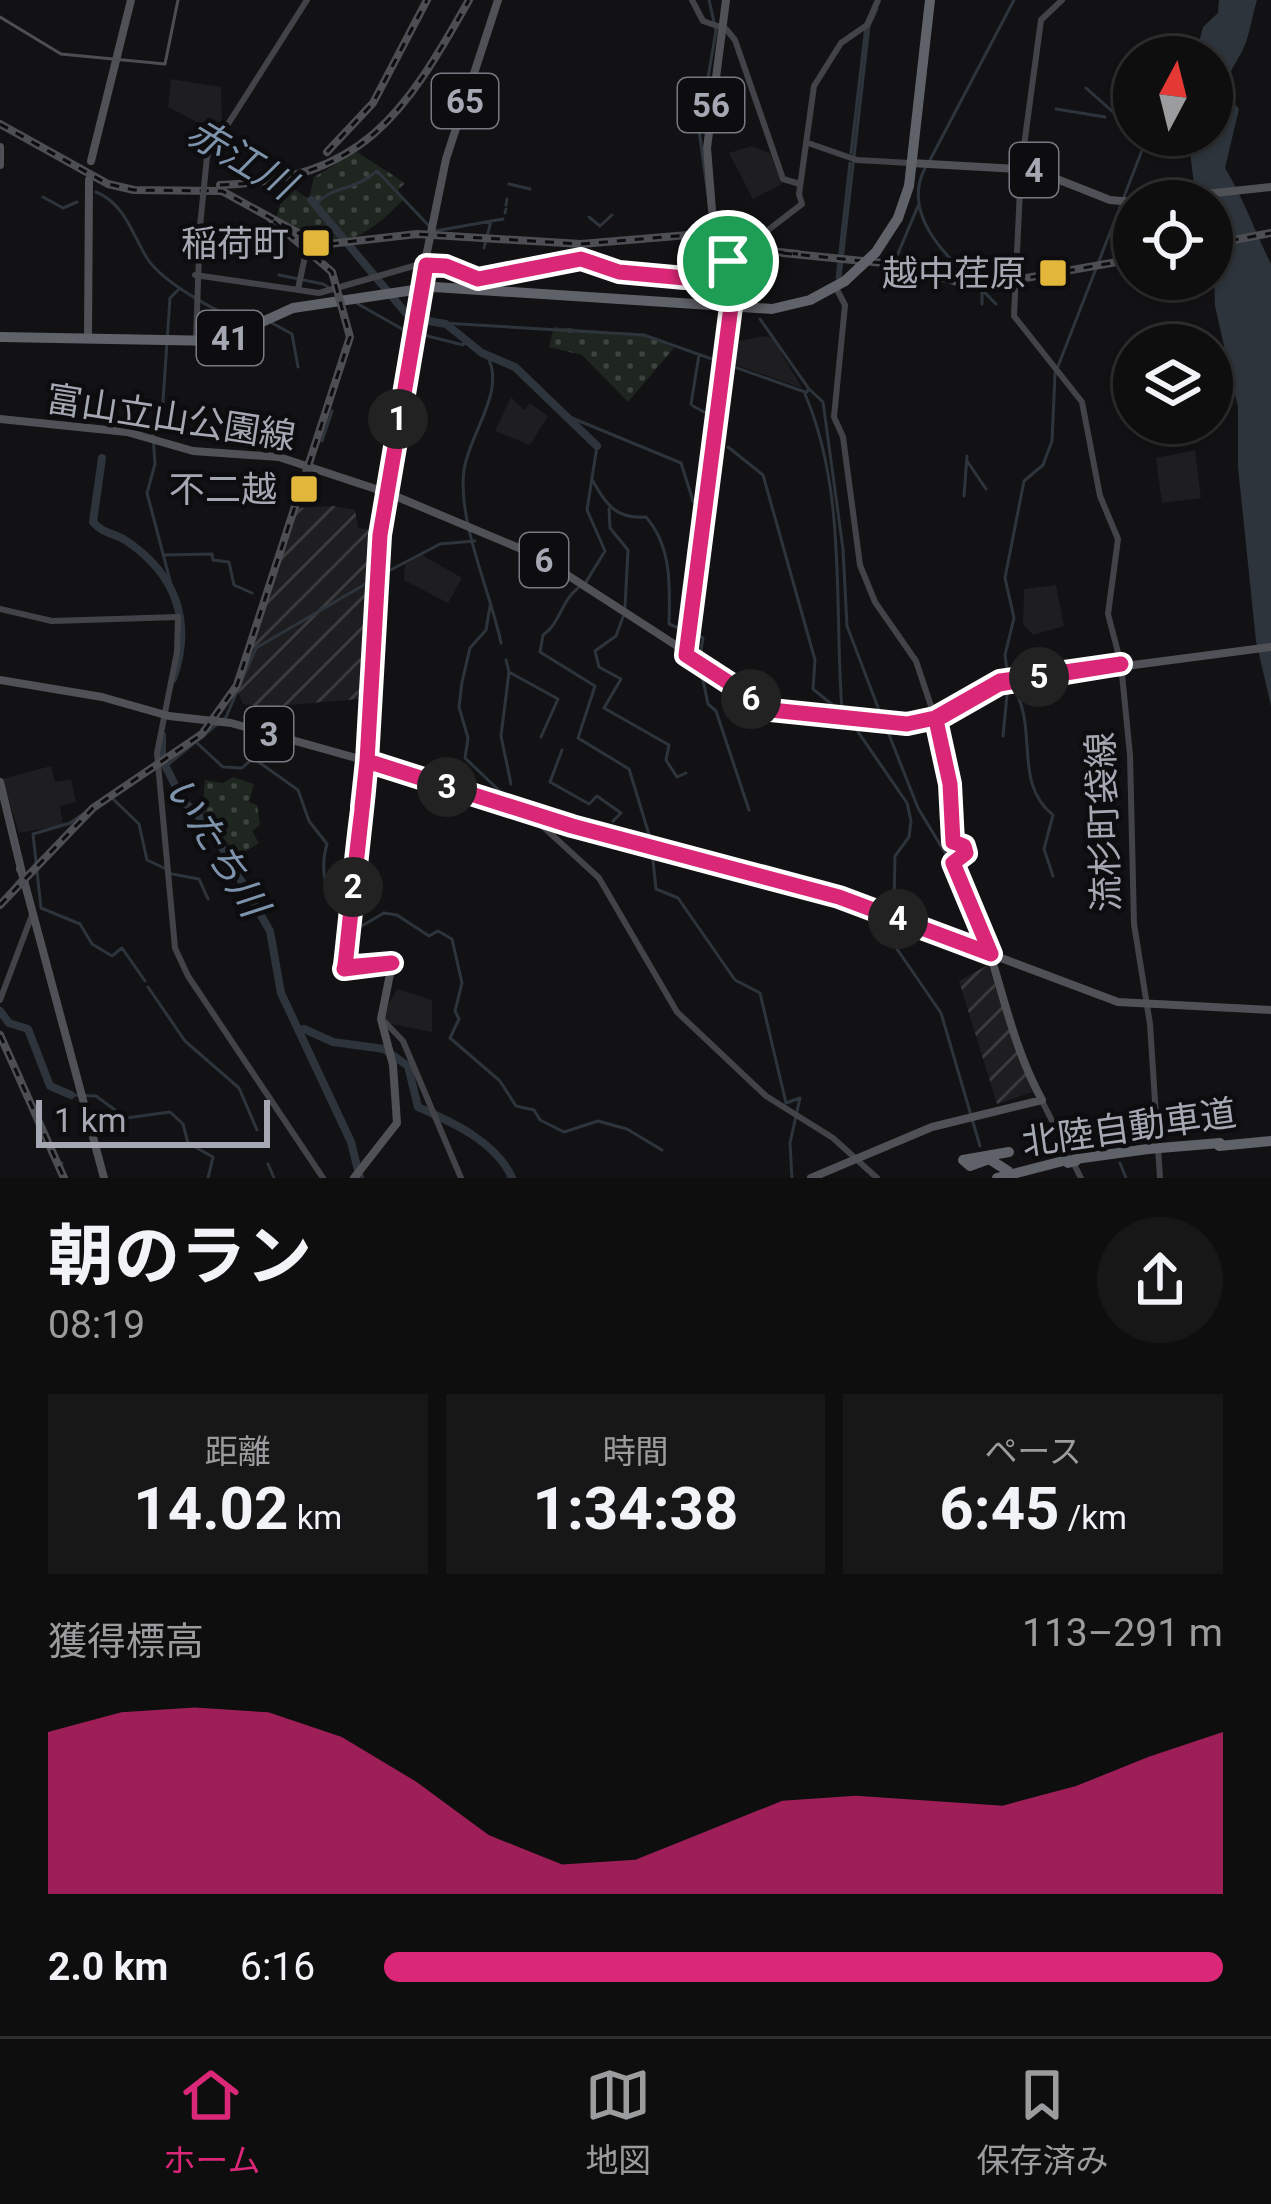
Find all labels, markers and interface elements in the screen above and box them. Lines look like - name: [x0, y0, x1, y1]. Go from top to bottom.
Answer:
- north arrow: [1113, 36, 1233, 156]
- map controls: [1113, 36, 1233, 444]
- road number: 65: [432, 74, 498, 128]
- road number: 56: [678, 78, 744, 132]
- water label: 赤江川: [178, 109, 306, 211]
- road number: 4: [1010, 143, 1058, 197]
- button: locate: [1113, 180, 1233, 300]
- pin: [677, 210, 779, 312]
- place label: 稲荷町: [181, 223, 289, 265]
- marker: 稲荷町: [300, 227, 332, 259]
- icon: arrive: [695, 228, 761, 294]
- place label: 越中荏原: [882, 253, 1026, 295]
- marker: 越中荏原: [1037, 257, 1069, 289]
- road number: 41: [197, 311, 263, 365]
- button: layers: [1113, 324, 1233, 444]
- street label: 富山立山公園線: [43, 378, 299, 458]
- pin: 1: [368, 389, 428, 449]
- text: 1: [389, 399, 407, 438]
- place label: 不二越: [169, 469, 277, 511]
- marker: 不二越: [288, 473, 320, 505]
- road number: 6: [520, 533, 568, 587]
- pin: 5: [1009, 647, 1069, 707]
- text: 5: [1030, 657, 1048, 696]
- pin: 6: [721, 669, 781, 729]
- text: 6: [742, 679, 760, 718]
- road number: 3: [245, 707, 293, 761]
- street label: 流杉町袋線: [1080, 731, 1128, 913]
- pin: 3: [417, 757, 477, 817]
- text: 3: [438, 767, 456, 806]
- water label: いたち川: [155, 768, 279, 928]
- pin: 2: [323, 857, 383, 917]
- text: 2: [344, 867, 362, 906]
- pin: 4: [868, 889, 928, 949]
- text: 4: [889, 899, 907, 938]
- street label: 北陸自動車道: [1019, 1092, 1239, 1164]
- scale bar: [36, 1094, 270, 1147]
- text: 1 km: [54, 1101, 126, 1140]
- button: share: [1097, 1217, 1223, 1343]
- text: 朝のラン: [48, 1218, 312, 1295]
- text: 08:19: [48, 1302, 145, 1348]
- text: 距離: [205, 1432, 271, 1471]
- text: 時間: [602, 1432, 668, 1471]
- text: ペース: [984, 1432, 1082, 1471]
- text: 14.02: [133, 1473, 288, 1544]
- text: 1:34:38: [533, 1473, 738, 1544]
- text: 6:45: [939, 1473, 1060, 1544]
- text: km: [288, 1498, 342, 1537]
- text: /km: [1060, 1498, 1127, 1537]
- text: 113–291 m: [1022, 1610, 1223, 1656]
- text: 獲得標高: [48, 1619, 204, 1665]
- text: 2.0 km: [48, 1944, 168, 1990]
- text: 6:16: [240, 1944, 315, 1990]
- tab: ホーム: [162, 2062, 261, 2182]
- tab: 地図: [585, 2062, 651, 2182]
- tab: 保存済み: [976, 2062, 1108, 2182]

